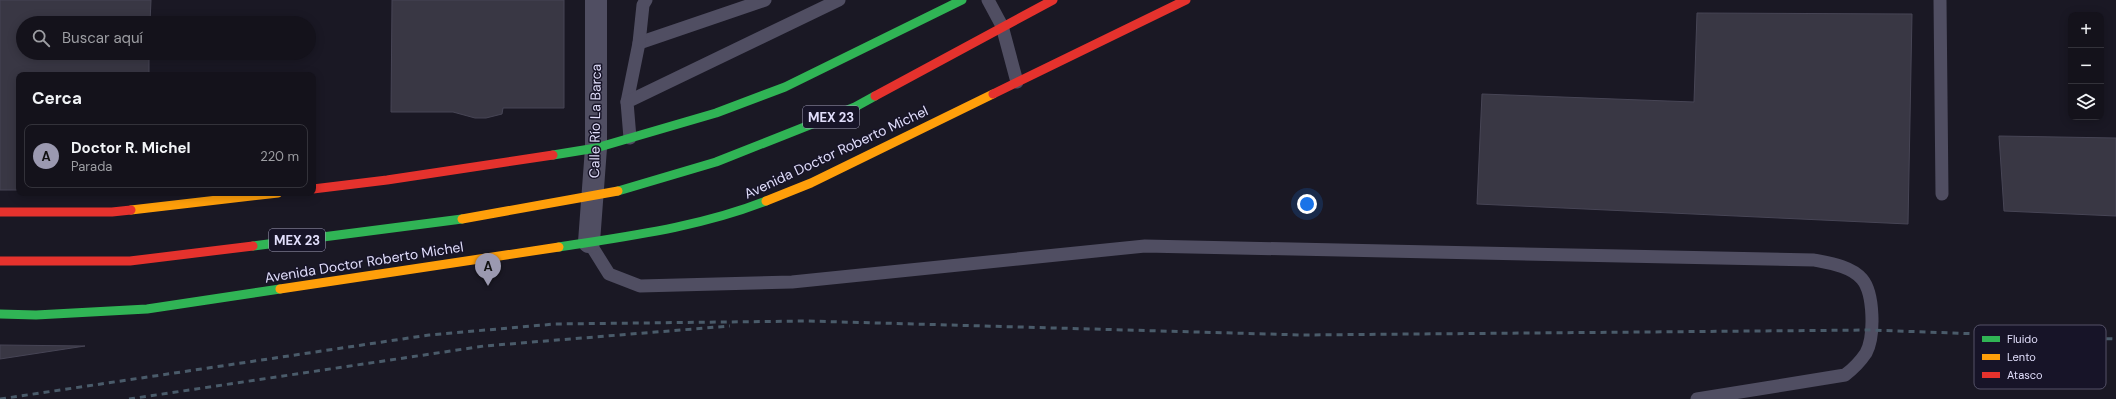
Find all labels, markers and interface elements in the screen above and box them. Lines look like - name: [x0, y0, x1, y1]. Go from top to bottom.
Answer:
- map controls: [2068, 12, 2104, 120]
- button: +: [2068, 12, 2104, 48]
- search box: [16, 16, 316, 60]
- icon: search: [30, 27, 52, 49]
- text: Buscar aquí: [62, 28, 143, 48]
- button: −: [2068, 48, 2104, 84]
- street label: Calle Río La Barca: [585, 64, 605, 178]
- button: layers: [2068, 84, 2104, 120]
- text: Cerca: [32, 87, 82, 109]
- street label: Avenida Doctor Roberto Michel: [741, 101, 931, 203]
- road number: MEX 23: [803, 106, 859, 128]
- text: Doctor R. Michel: [71, 138, 190, 158]
- text: A: [41, 148, 51, 165]
- text: 220 m: [260, 148, 299, 165]
- text: Parada: [71, 158, 112, 175]
- your location: [1297, 194, 1317, 214]
- road number: MEX 23: [269, 229, 325, 251]
- street label: Avenida Doctor Roberto Michel: [263, 237, 465, 287]
- pin: A: [475, 253, 501, 286]
- legend: [1974, 325, 2106, 389]
- text: Fluido: [2007, 332, 2038, 346]
- text: Lento: [2007, 350, 2036, 364]
- text: Atasco: [2007, 368, 2042, 382]

